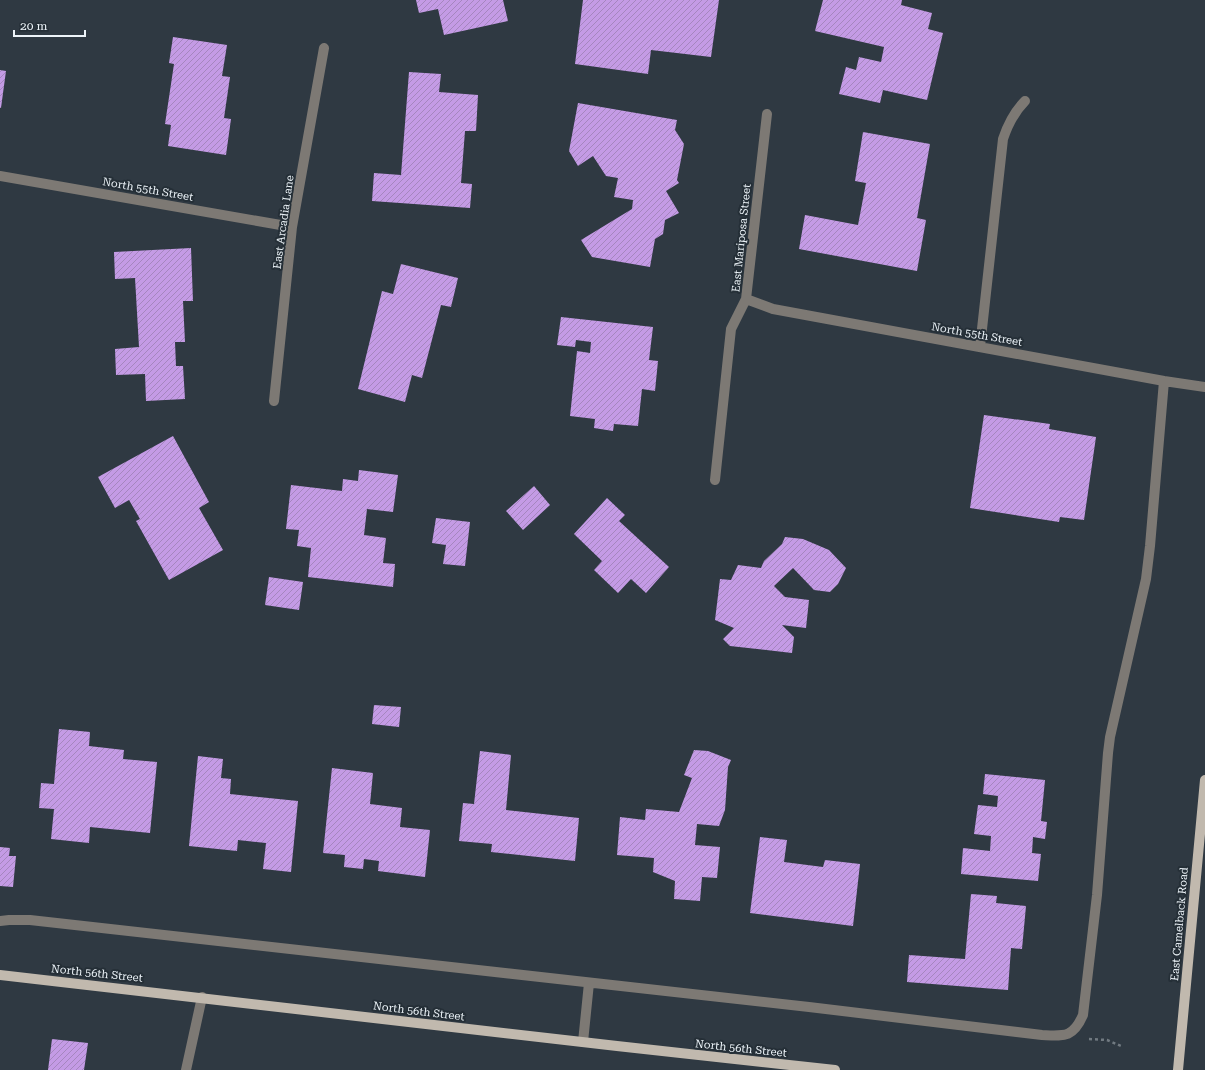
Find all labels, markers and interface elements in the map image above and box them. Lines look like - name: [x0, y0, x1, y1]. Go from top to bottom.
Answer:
- scale bar: [14, 12, 85, 38]
- text: 20 m: [20, 19, 47, 33]
- street label: East Arcadia Lane: [270, 174, 297, 270]
- street label: North 55th Street: [101, 175, 194, 204]
- street label: East Mariposa Street: [729, 183, 754, 293]
- street label: North 55th Street: [930, 320, 1023, 349]
- street label: East Camelback Road: [1168, 867, 1191, 981]
- street label: North 56th Street: [51, 962, 143, 985]
- street label: North 56th Street: [372, 999, 465, 1024]
- street label: North 56th Street: [695, 1037, 787, 1060]

